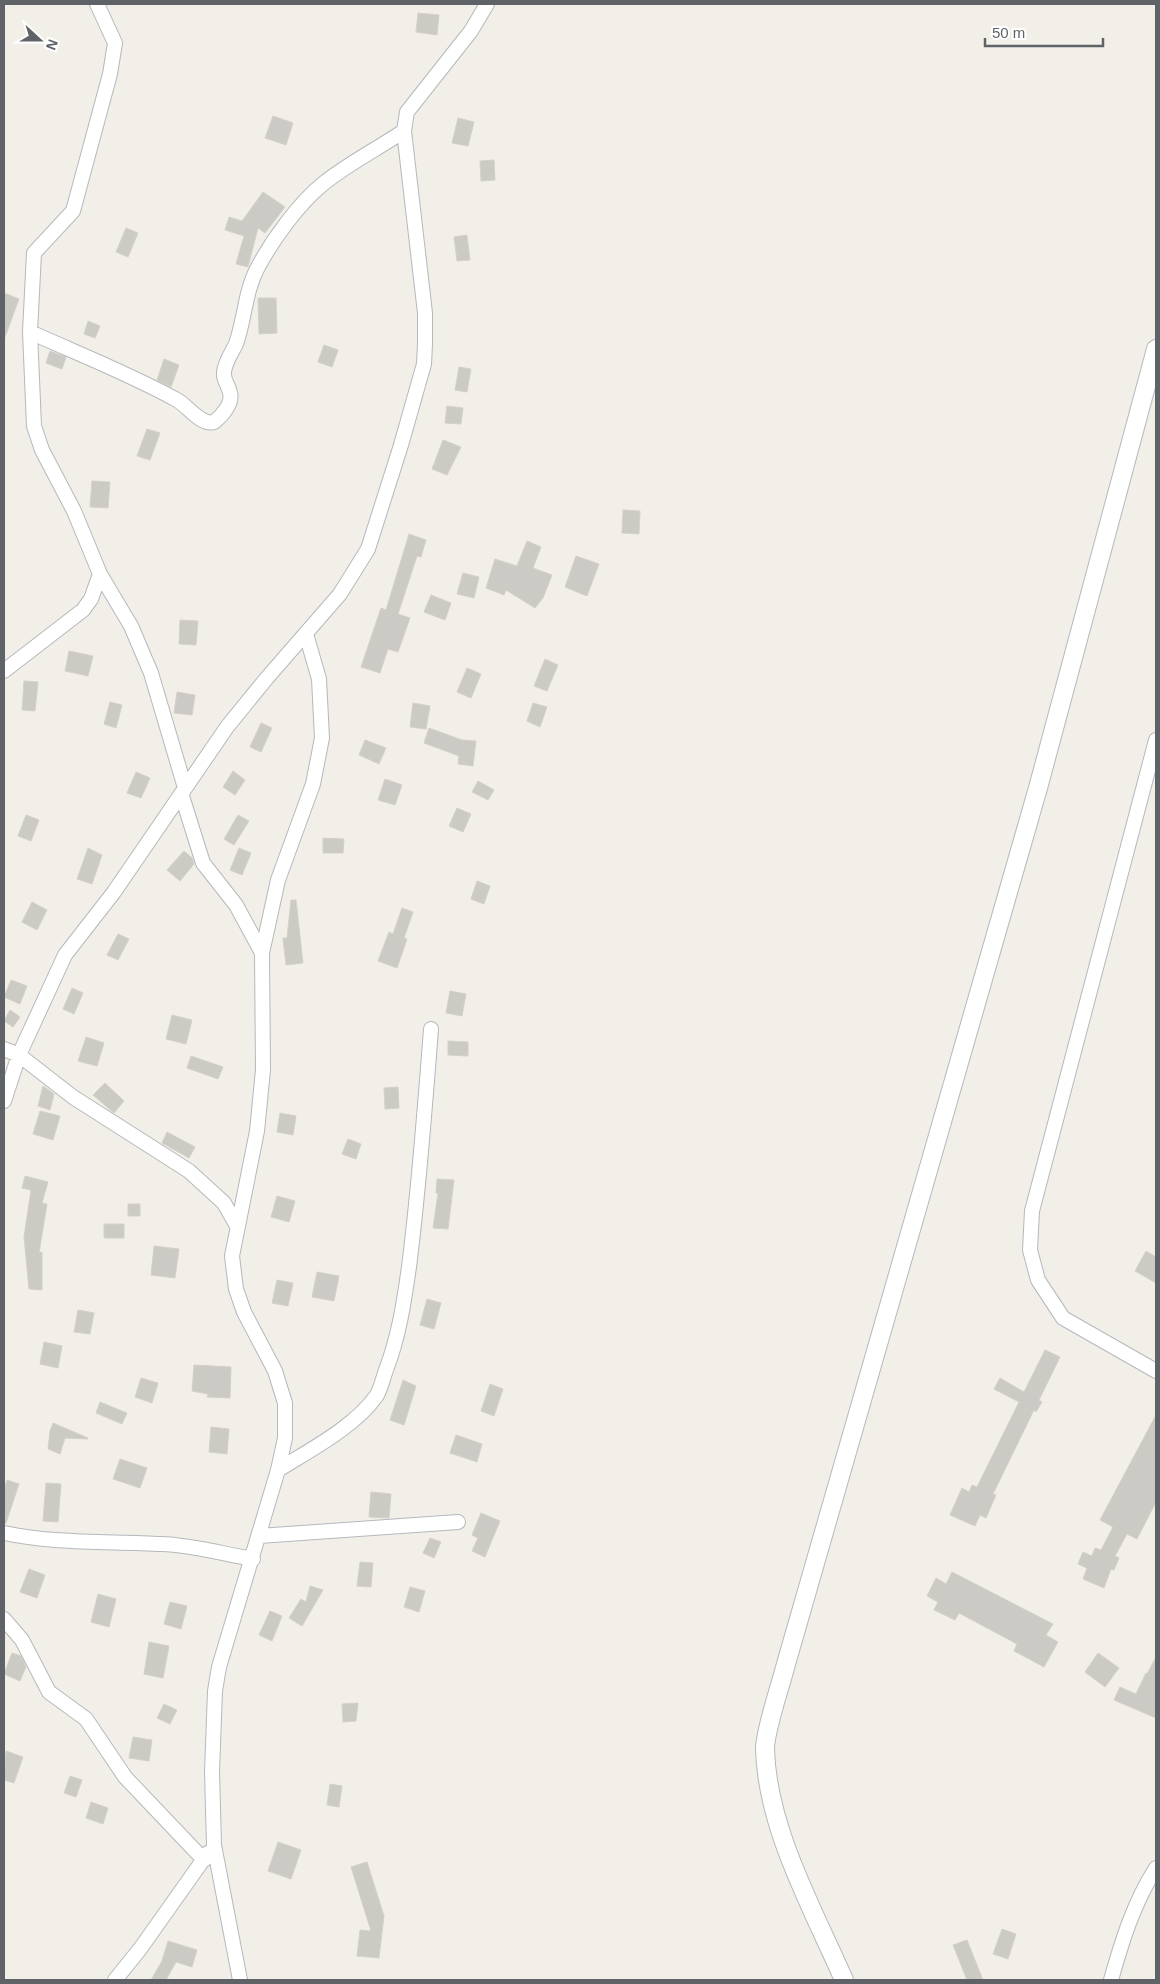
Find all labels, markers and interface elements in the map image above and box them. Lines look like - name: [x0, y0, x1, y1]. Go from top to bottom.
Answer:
- north arrow: [15, 15, 65, 65]
- scale bar: [985, 15, 1102, 47]
- text: 50 m: [992, 24, 1025, 41]
- text: N: [43, 37, 61, 52]

